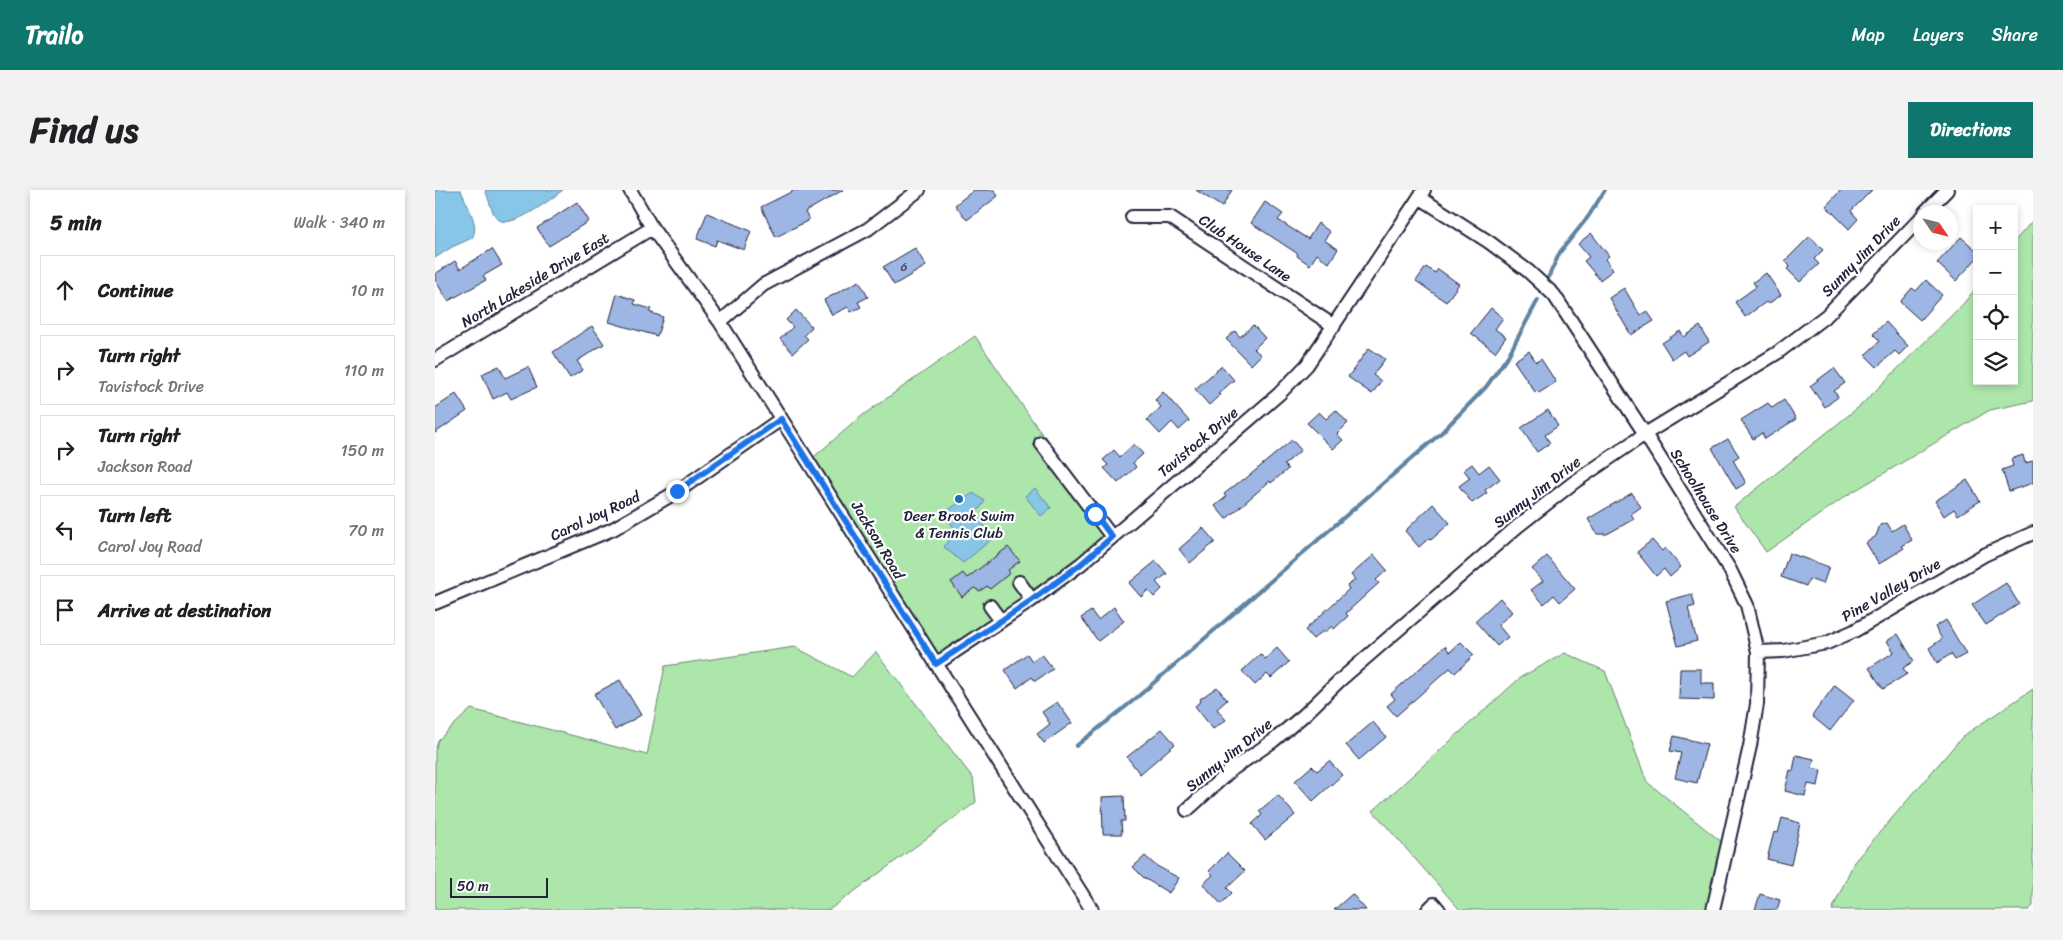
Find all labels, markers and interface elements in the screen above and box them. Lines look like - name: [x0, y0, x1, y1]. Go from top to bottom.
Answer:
- text: Trailo: [25, 14, 83, 56]
- text: Map: [1852, 19, 1885, 51]
- text: Layers: [1913, 19, 1964, 51]
- text: Share: [1992, 19, 2038, 51]
- text: Find us: [30, 99, 138, 161]
- button: Directions: [1908, 102, 2033, 158]
- text: 5 min: [50, 204, 102, 242]
- north arrow: [1913, 205, 1958, 250]
- map controls: [1973, 205, 2018, 385]
- button: +: [1973, 205, 2018, 250]
- street label: Club House Lane: [1193, 207, 1297, 289]
- text: Walk · 340 m: [294, 208, 385, 237]
- street label: Sunny Jim Drive: [1815, 209, 1907, 303]
- street label: North Lakeside Drive East: [456, 225, 615, 335]
- button: −: [1973, 250, 2018, 295]
- house number: 6: [901, 256, 908, 278]
- text: Continue: [98, 274, 174, 307]
- icon: ahead: [51, 276, 79, 304]
- text: 10 m: [351, 276, 384, 305]
- button: locate: [1973, 295, 2018, 340]
- text: Turn right: [98, 339, 180, 372]
- button: layers: [1973, 340, 2018, 385]
- icon: right: [51, 356, 79, 384]
- text: 110 m: [344, 356, 384, 385]
- text: Tavistock Drive: [98, 372, 204, 401]
- street label: Tavistock Drive: [1152, 400, 1245, 484]
- text: Turn right: [98, 419, 180, 452]
- icon: right: [51, 436, 79, 464]
- text: 150 m: [341, 436, 384, 465]
- street label: Schoolhouse Drive: [1663, 443, 1749, 559]
- street label: Sunny Jim Drive: [1487, 449, 1587, 535]
- text: Jackson Road: [98, 452, 192, 481]
- route end: [666, 480, 689, 503]
- street label: Carol Joy Road: [546, 483, 645, 548]
- marker: Deer Brook Swim & Tennis Club: [953, 493, 965, 505]
- street label: Jackson Road: [844, 495, 912, 585]
- text: Turn left: [98, 499, 171, 532]
- place label: Deer Brook Swim & Tennis Club: [903, 503, 1015, 546]
- route start: [1084, 503, 1107, 526]
- icon: left: [51, 516, 79, 544]
- text: 70 m: [348, 516, 384, 545]
- text: Carol Joy Road: [98, 532, 201, 561]
- street label: Pine Valley Drive: [1837, 551, 1945, 629]
- text: Arrive at destination: [98, 594, 271, 627]
- icon: arrive: [51, 596, 79, 624]
- street label: Sunny Jim Drive: [1180, 711, 1278, 798]
- text: 50 m: [457, 874, 489, 899]
- scale bar: [450, 875, 547, 898]

